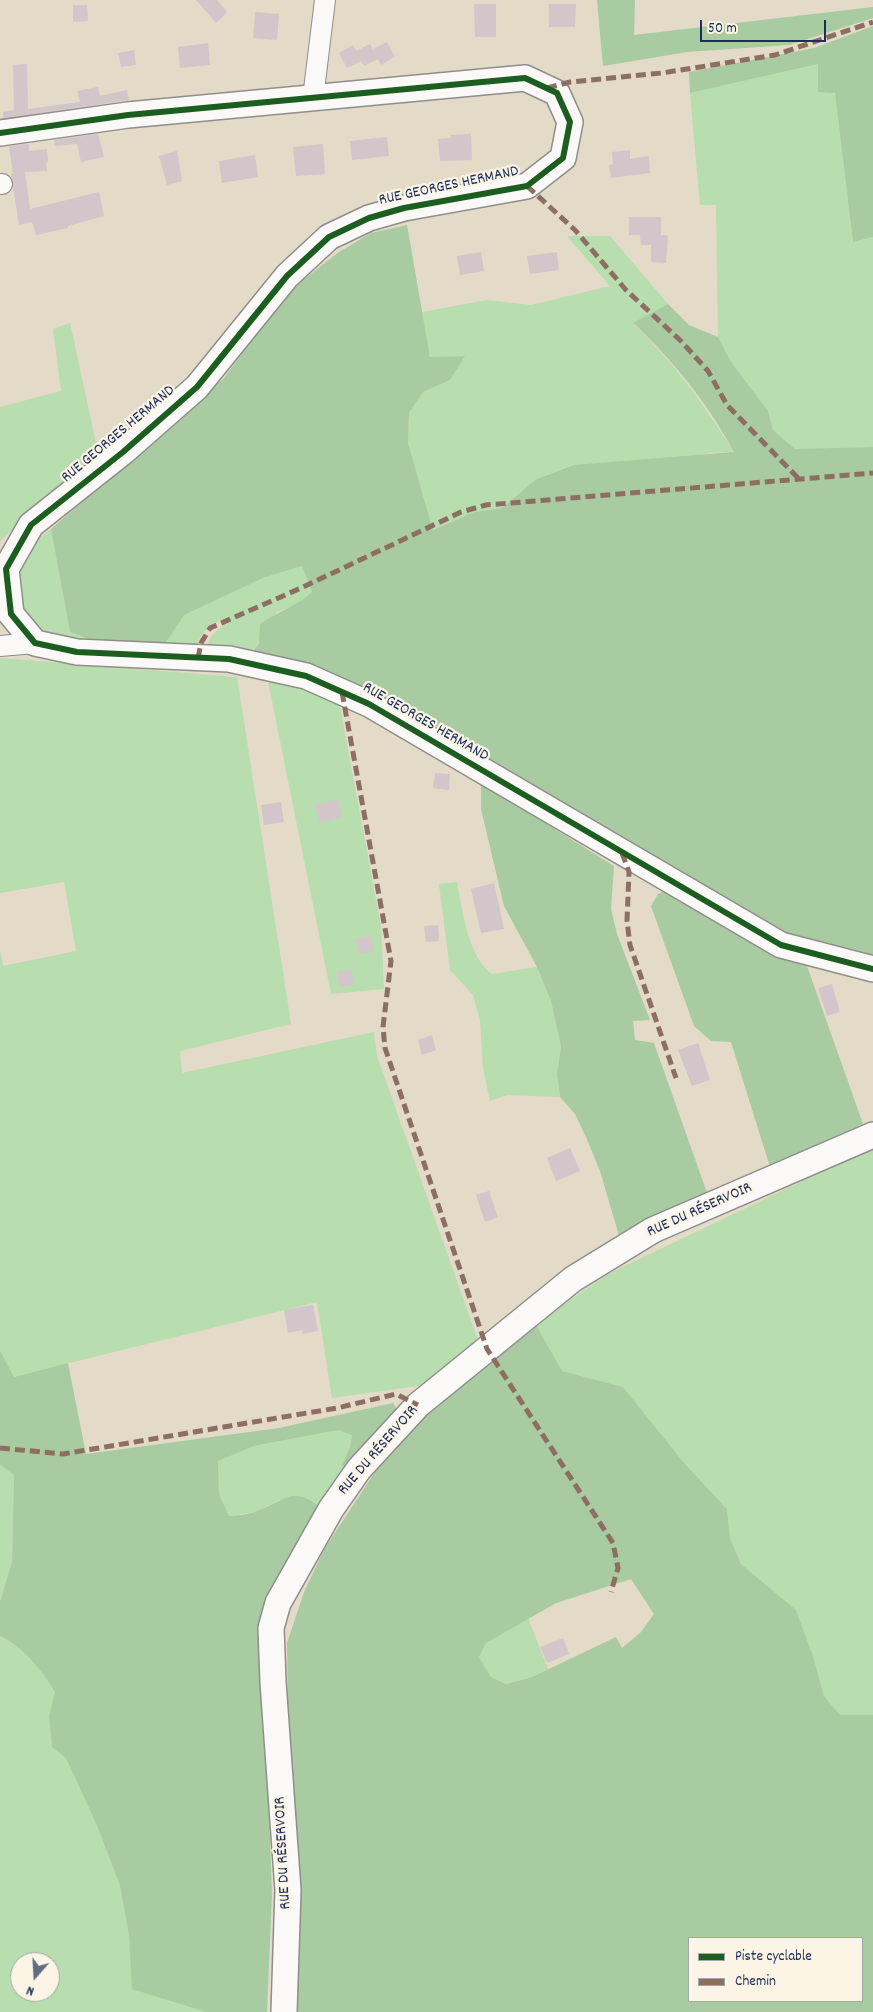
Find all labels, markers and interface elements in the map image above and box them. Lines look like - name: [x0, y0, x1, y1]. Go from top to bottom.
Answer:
- scale bar: [703, 10, 829, 42]
- text: 50 m: [708, 18, 737, 40]
- street label: RUE GEORGES HERMAND: [377, 163, 521, 211]
- street label: RUE GEORGES HERMAND: [58, 382, 180, 488]
- street label: RUE GEORGES HERMAND: [359, 679, 491, 767]
- street label: RUE DU RÉSERVOIR: [645, 1179, 755, 1243]
- street label: RUE DU RÉSERVOIR: [335, 1402, 423, 1500]
- street label: RUE DU RÉSERVOIR: [271, 1796, 297, 1910]
- legend: [688, 1937, 863, 2002]
- text: Piste cyclable: [735, 1946, 812, 1968]
- north arrow: [10, 1952, 60, 2002]
- text: Chemin: [735, 1971, 776, 1993]
- text: N: [24, 1980, 37, 2001]

